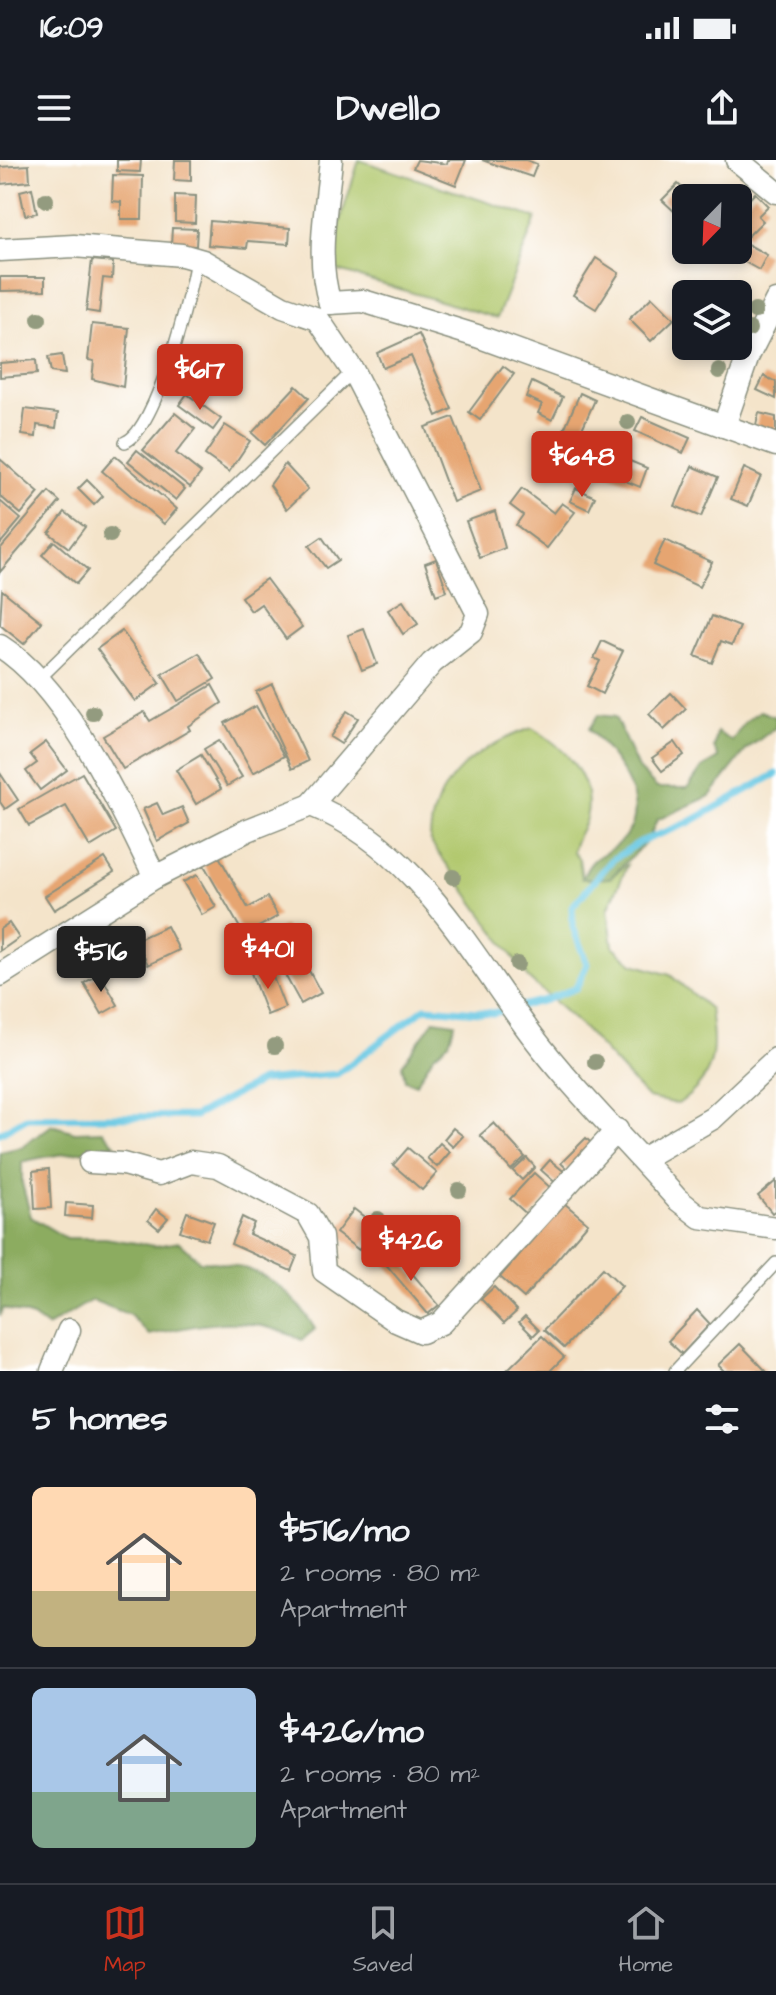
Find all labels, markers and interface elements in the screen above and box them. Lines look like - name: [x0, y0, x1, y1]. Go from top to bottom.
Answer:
- text: 16:09: [40, 7, 104, 49]
- text: Dwello: [336, 83, 440, 134]
- icon: menu: [32, 86, 76, 130]
- icon: share: [700, 86, 744, 130]
- north arrow: [672, 184, 752, 264]
- map controls: [672, 184, 752, 360]
- button: layers: [672, 280, 752, 360]
- pin: $617: [153, 344, 247, 412]
- text: $617: [175, 352, 225, 388]
- pin: $648: [535, 431, 629, 499]
- text: $648: [549, 439, 615, 475]
- pin: $401: [221, 923, 315, 991]
- pin: $516: [54, 926, 148, 994]
- text: $401: [242, 931, 294, 967]
- text: $516: [75, 934, 127, 970]
- pin: $426: [364, 1215, 458, 1283]
- text: $426: [379, 1223, 443, 1259]
- text: 5 homes: [32, 1395, 168, 1443]
- icon: filters: [700, 1397, 744, 1441]
- text: $516/mo: [280, 1507, 410, 1555]
- icon: home: [96, 1519, 192, 1615]
- text: 2 rooms · 80 m²: [280, 1555, 480, 1591]
- text: Apartment: [280, 1591, 407, 1627]
- text: $426/mo: [280, 1708, 424, 1756]
- icon: home: [96, 1720, 192, 1816]
- text: 2 rooms · 80 m²: [280, 1756, 480, 1792]
- text: Apartment: [280, 1792, 407, 1828]
- tab: Map: [103, 1901, 147, 1980]
- tab: Saved: [353, 1901, 413, 1980]
- tab: Home: [618, 1901, 673, 1980]

